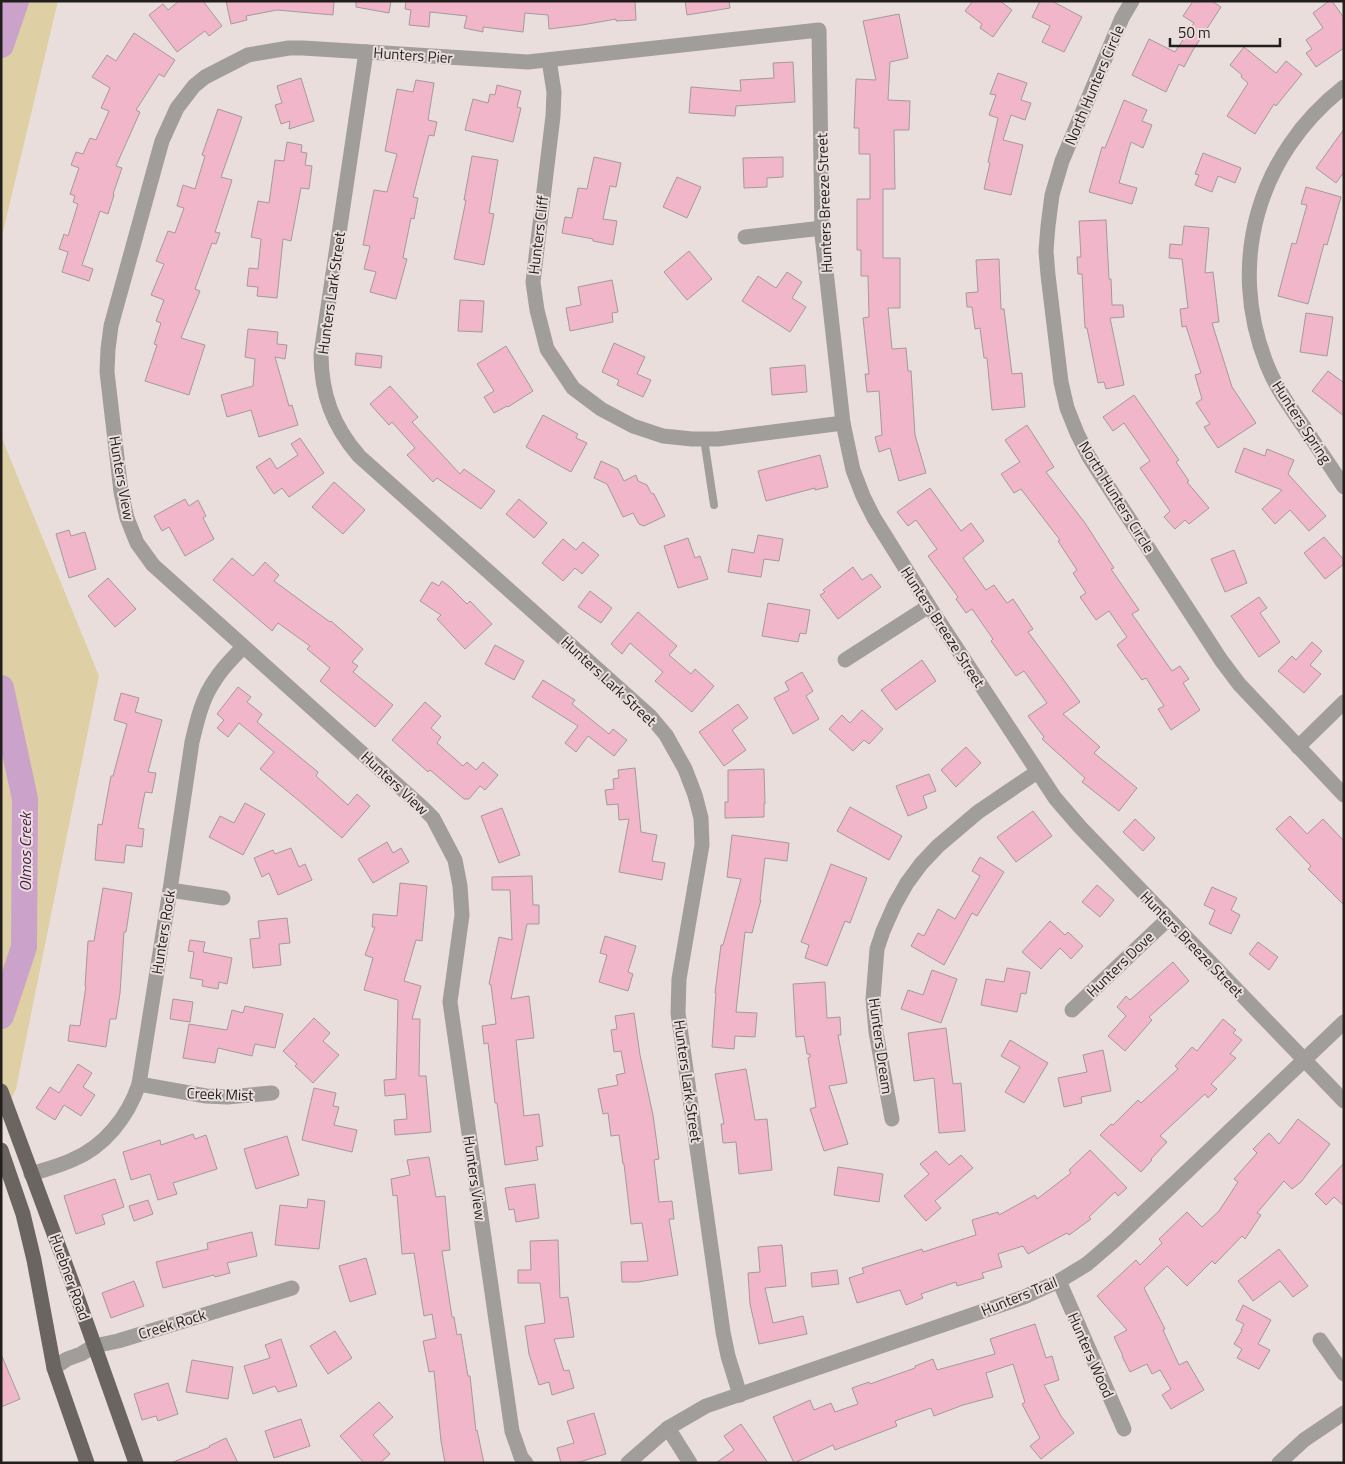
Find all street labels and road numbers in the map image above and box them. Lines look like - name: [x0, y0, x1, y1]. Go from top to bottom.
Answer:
- street label: North Hunters Circle: [1058, 21, 1130, 149]
- street label: Hunters Pier: [373, 41, 453, 69]
- street label: Hunters Breeze Street: [810, 132, 838, 273]
- street label: Hunters Cliff: [522, 194, 554, 276]
- street label: Hunters Lark Street: [311, 230, 351, 356]
- street label: Hunters Spring: [1267, 376, 1338, 468]
- street label: Hunters View: [103, 434, 141, 522]
- street label: North Hunters Circle: [1073, 437, 1161, 557]
- street label: Hunters Breeze Street: [895, 562, 991, 693]
- street label: Hunters Lark Street: [556, 630, 663, 732]
- street label: Hunters View: [356, 745, 434, 821]
- street label: Hunters Breeze Street: [1135, 886, 1249, 1003]
- street label: Hunters Rock: [145, 888, 181, 976]
- street label: Hunters Dove: [1081, 926, 1159, 1002]
- street label: Hunters Dream: [863, 996, 899, 1096]
- street label: Hunters Lark Street: [668, 1018, 708, 1144]
- street label: Creek Mist: [186, 1081, 255, 1107]
- street label: Hunters View: [458, 1134, 492, 1222]
- street label: Huebner Road: [44, 1231, 96, 1323]
- street label: Hunters Trail: [977, 1270, 1061, 1322]
- street label: Creek Rock: [135, 1303, 209, 1345]
- street label: Hunters Wood: [1062, 1309, 1120, 1401]

